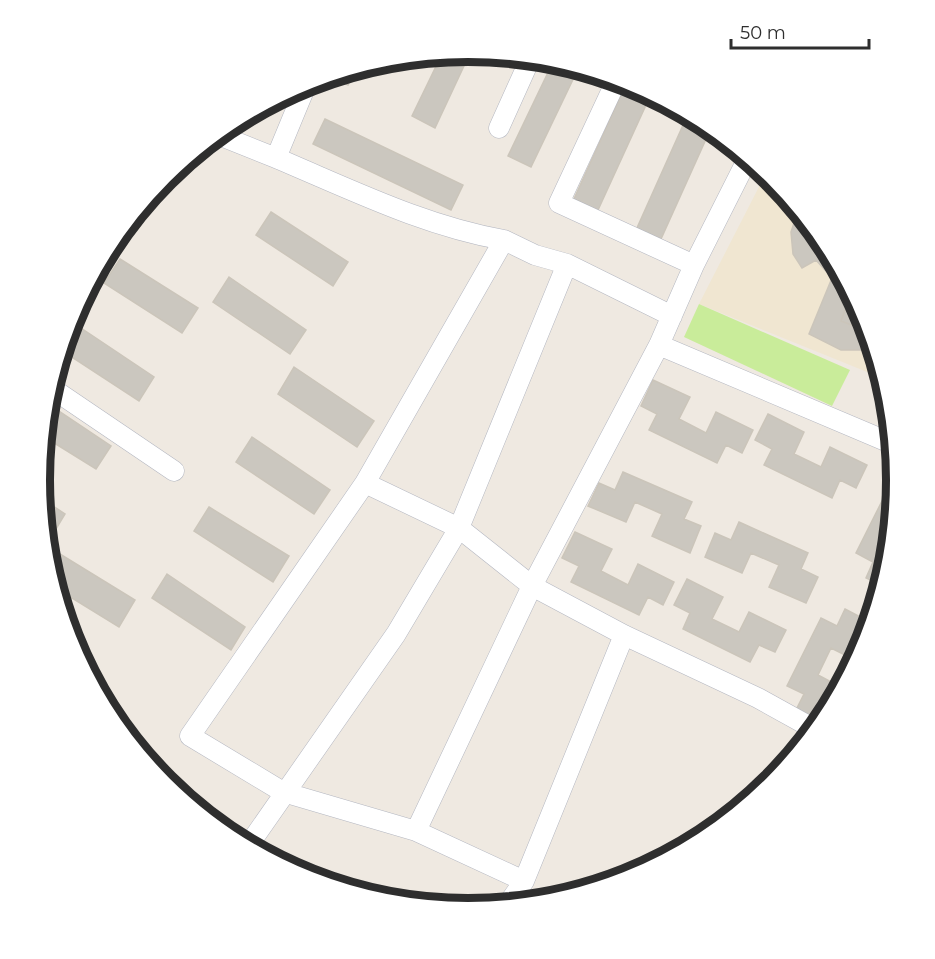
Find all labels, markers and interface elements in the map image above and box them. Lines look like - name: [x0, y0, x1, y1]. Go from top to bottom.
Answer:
- scale bar: [731, 12, 869, 50]
- text: 50 m: [740, 22, 786, 44]

